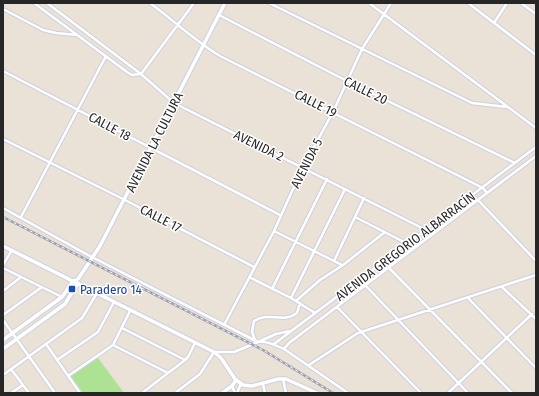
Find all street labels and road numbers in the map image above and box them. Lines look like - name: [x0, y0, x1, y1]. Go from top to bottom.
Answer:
- street label: CALLE 20: [342, 73, 390, 108]
- street label: CALLE 19: [292, 86, 339, 120]
- street label: AVENIDA LA CULTURA: [123, 90, 186, 195]
- street label: CALLE 18: [86, 109, 133, 144]
- street label: AVENIDA 2: [231, 127, 286, 164]
- street label: AVENIDA 5: [288, 136, 325, 191]
- street label: AVENIDA GREGORIO ALBARRACÍN: [332, 189, 478, 304]
- street label: CALLE 17: [138, 202, 184, 235]

